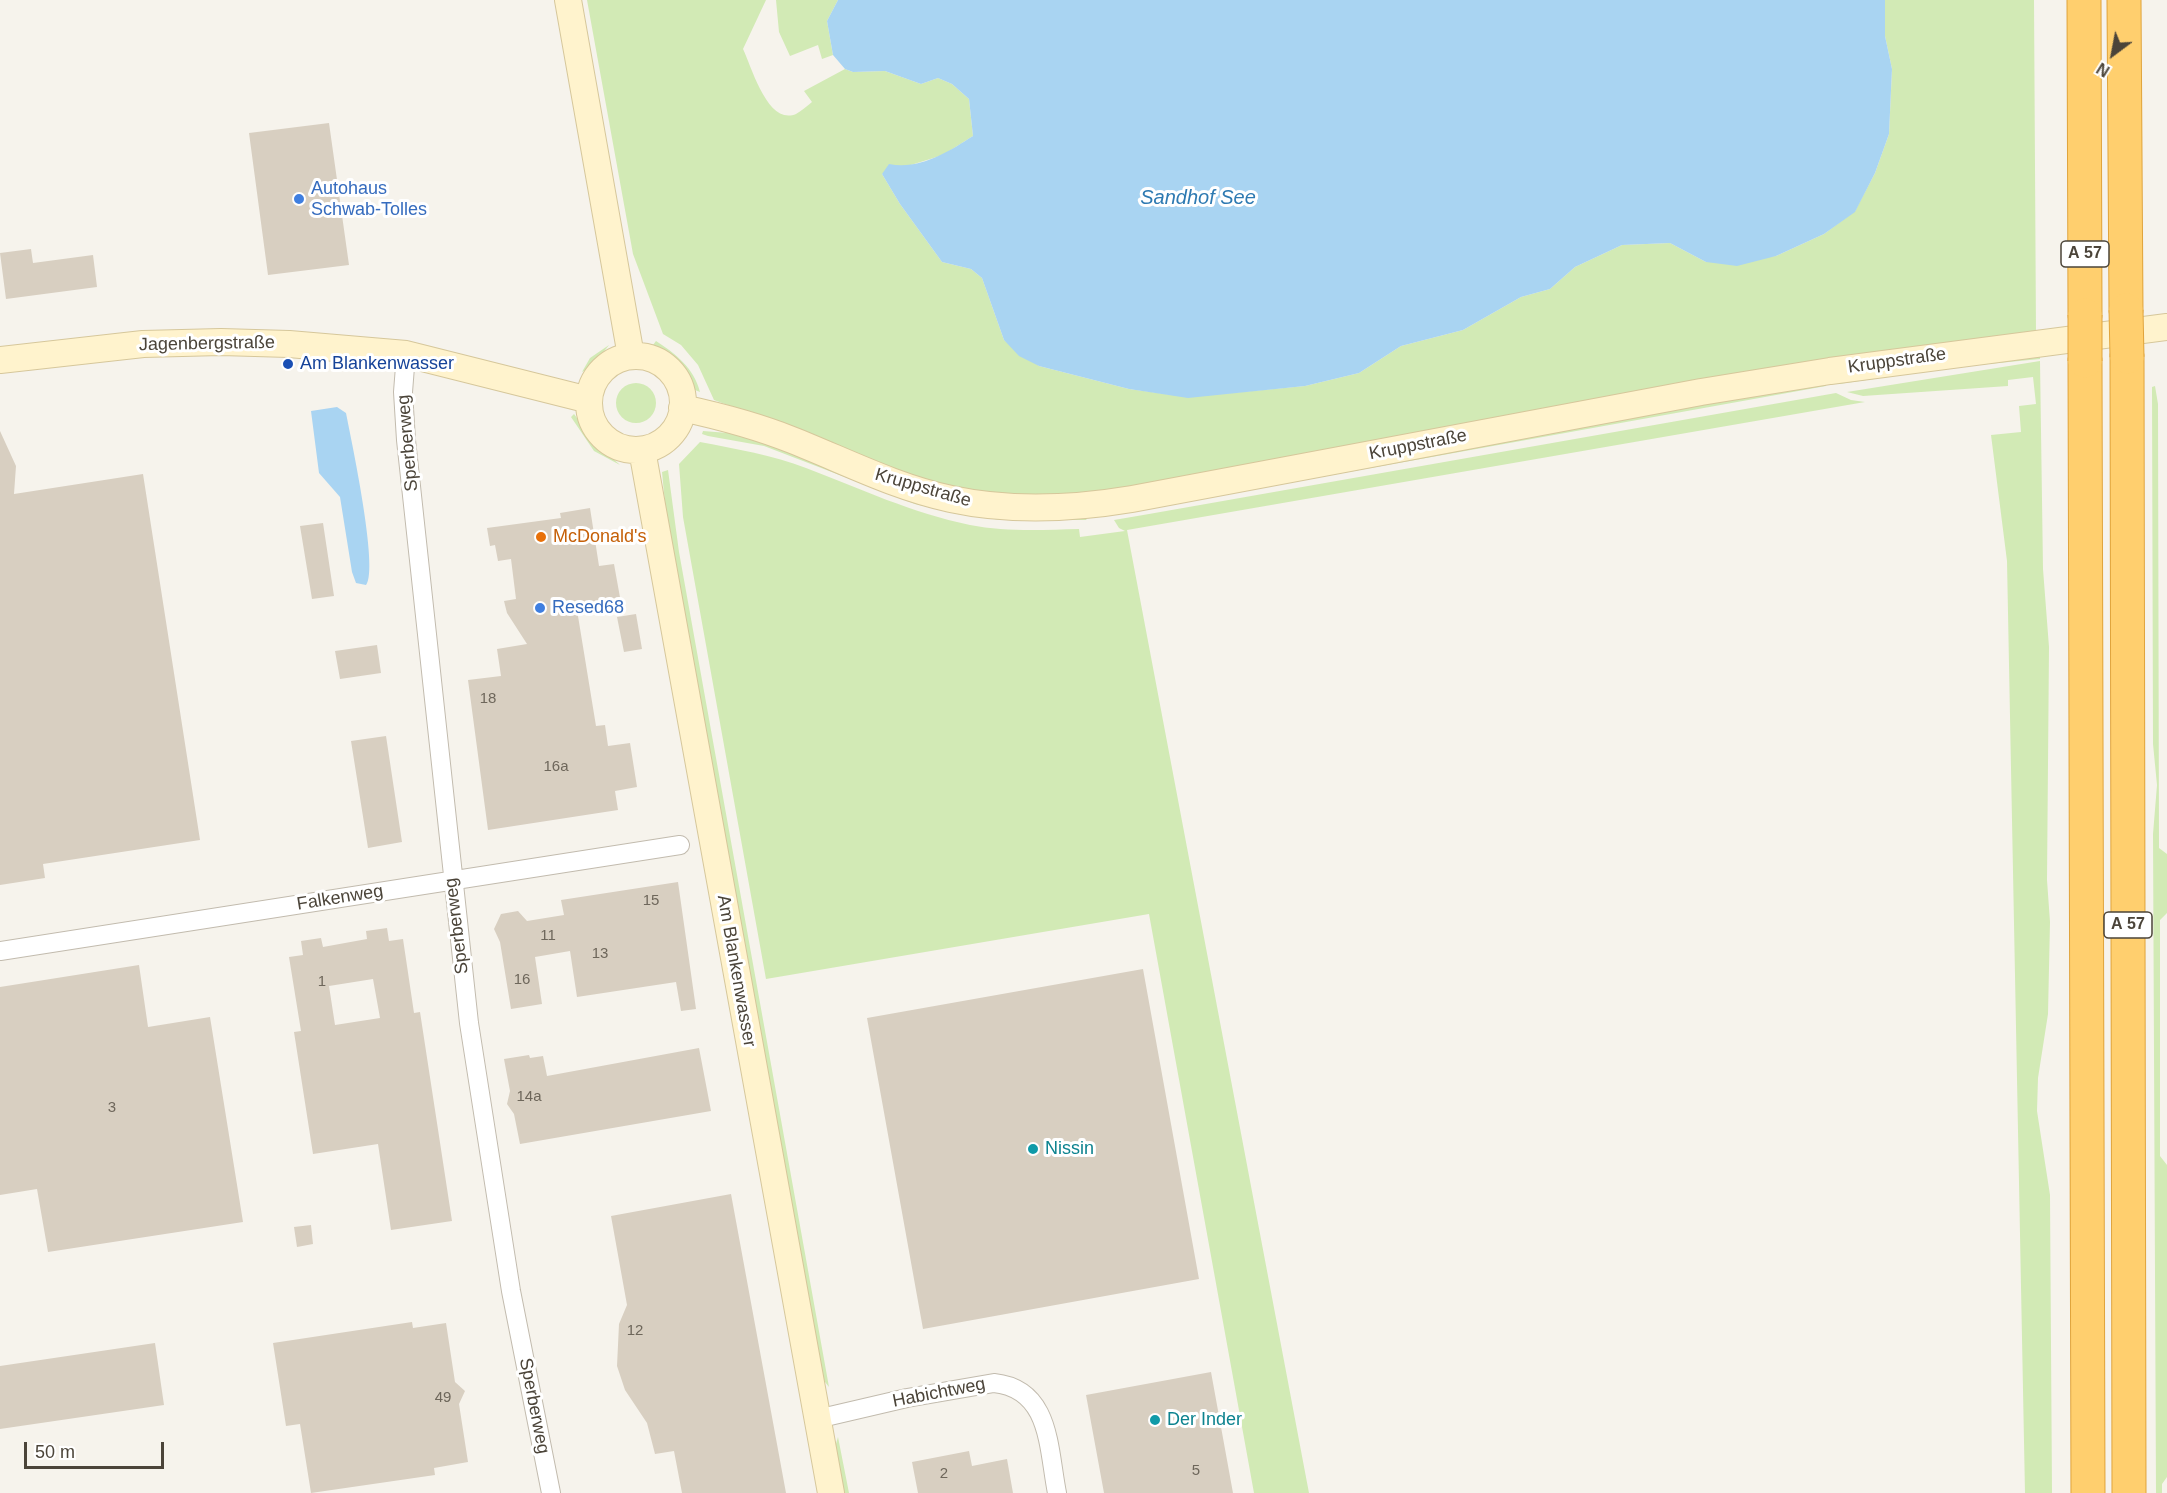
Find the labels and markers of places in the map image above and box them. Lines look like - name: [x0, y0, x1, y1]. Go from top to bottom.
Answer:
- place label: Autohaus Schwab-Tolles: [311, 178, 427, 220]
- marker: Autohaus Schwab-Tolles: [292, 192, 306, 206]
- place label: Am Blankenwasser: [300, 353, 454, 375]
- marker: Am Blankenwasser: [281, 357, 295, 371]
- place label: McDonald's: [553, 526, 646, 548]
- marker: McDonald's: [534, 530, 548, 544]
- place label: Resed68: [552, 597, 624, 619]
- marker: Resed68: [533, 601, 547, 615]
- place label: Nissin: [1045, 1138, 1094, 1160]
- marker: Nissin: [1026, 1142, 1040, 1156]
- place label: Der Inder: [1167, 1409, 1242, 1431]
- marker: Der Inder: [1148, 1413, 1162, 1427]

